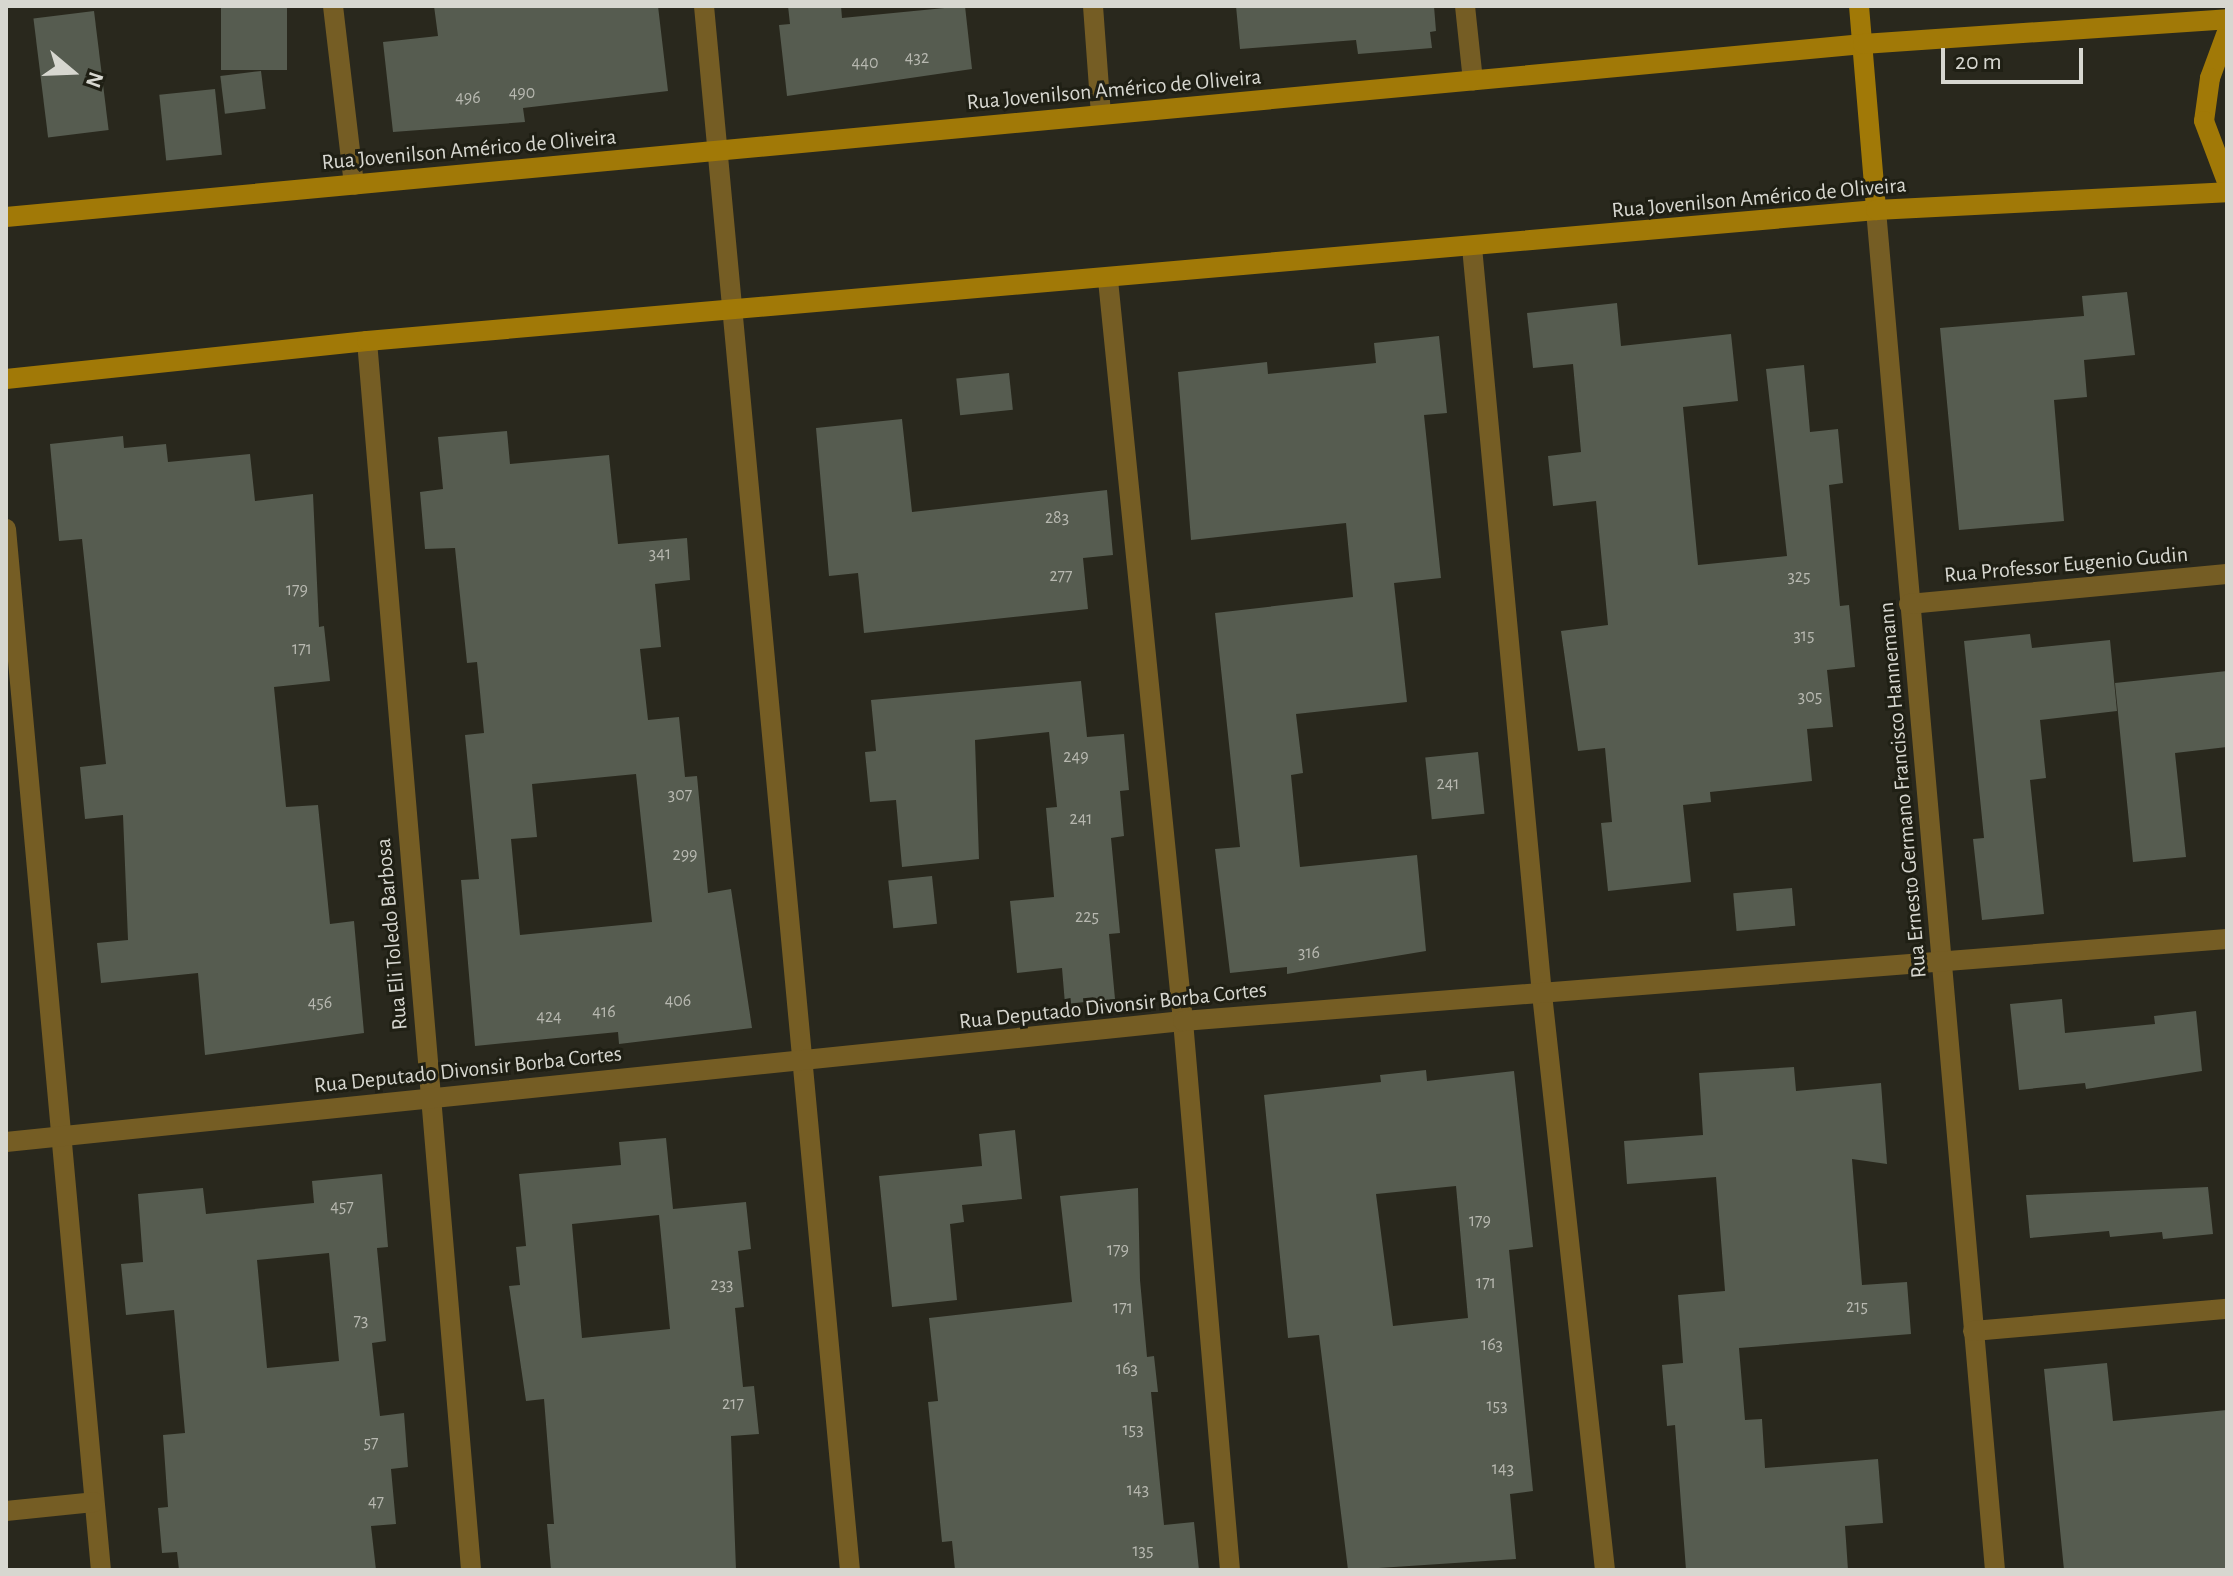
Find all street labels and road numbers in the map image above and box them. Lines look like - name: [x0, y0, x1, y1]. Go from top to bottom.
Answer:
- street label: Rua Jovenilson Américo de Oliveira: [966, 64, 1262, 116]
- street label: Rua Jovenilson Américo de Oliveira: [321, 124, 617, 176]
- street label: Rua Jovenilson Américo de Oliveira: [1611, 172, 1907, 224]
- street label: Rua Professor Eugenio Gudin: [1943, 541, 2189, 589]
- street label: Rua Ernesto Germano Francisco Hannemann: [1873, 601, 1933, 979]
- street label: Rua Eli Toledo Barbosa: [370, 837, 414, 1031]
- street label: Rua Deputado Divonsir Borba Cortes: [958, 977, 1268, 1035]
- street label: Rua Deputado Divonsir Borba Cortes: [313, 1041, 623, 1099]

